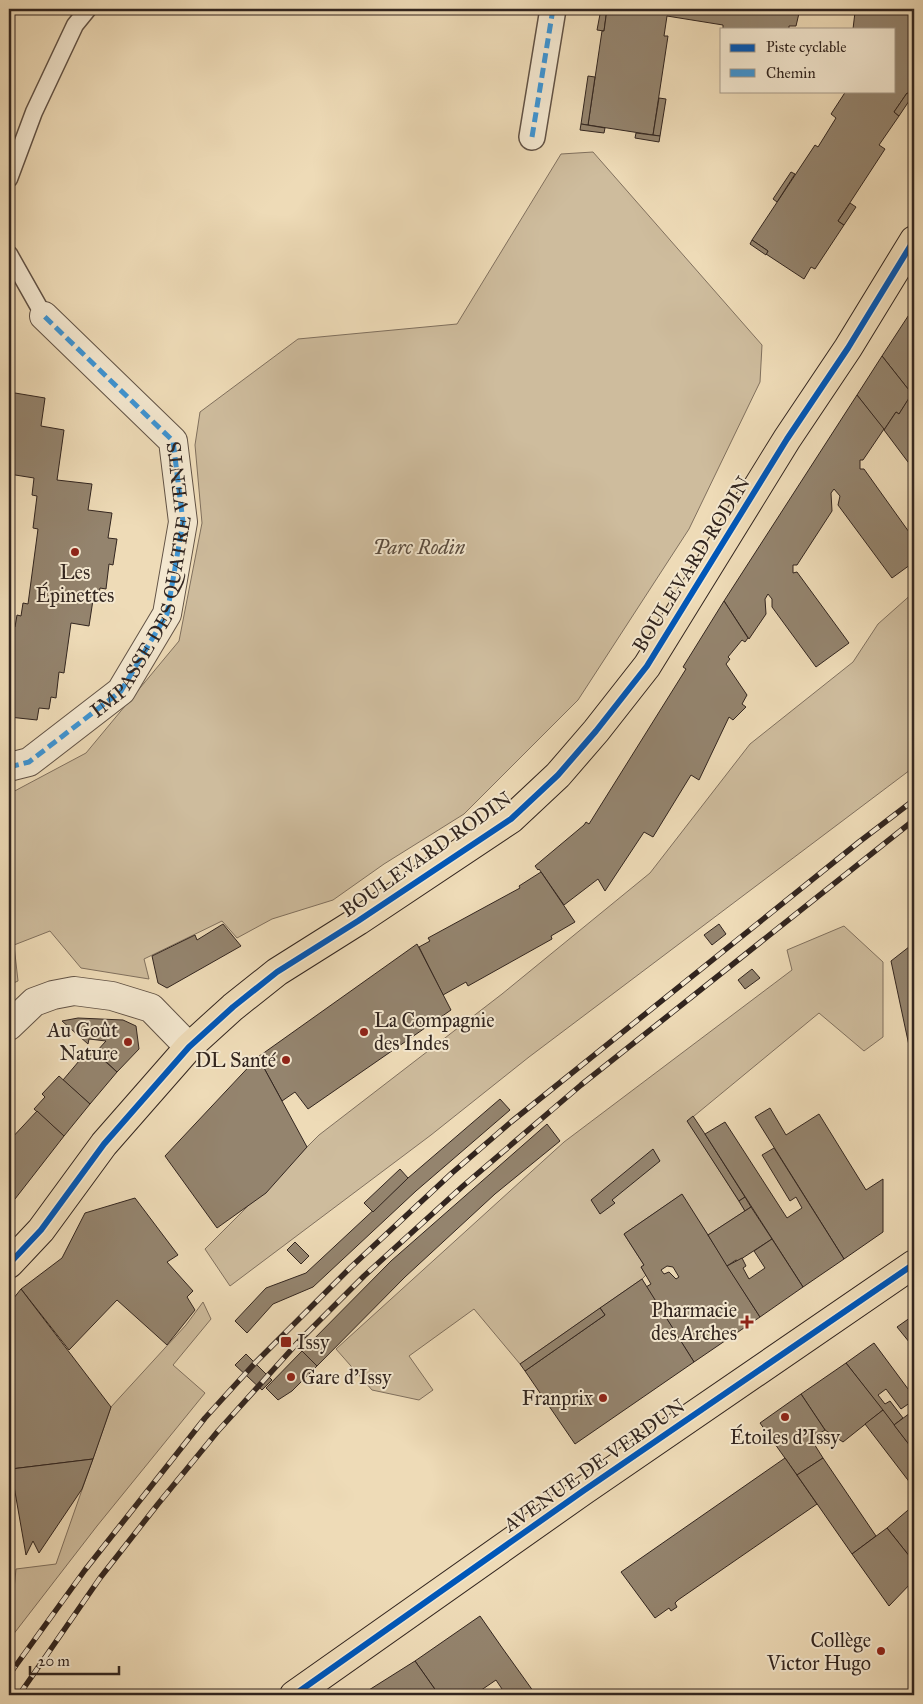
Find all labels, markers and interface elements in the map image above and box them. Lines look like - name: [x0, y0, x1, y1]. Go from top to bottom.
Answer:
- legend: [720, 28, 896, 92]
- text: Piste cyclable: [766, 38, 846, 56]
- text: Chemin: [766, 64, 816, 82]
- street label: IMPASSE DES QUATRE VENTS: [85, 440, 196, 722]
- street label: BOULEVARD RODIN: [627, 472, 755, 656]
- park label: Parc Rodin: [373, 535, 466, 559]
- marker: Les Épinettes: [69, 546, 81, 558]
- place label: Les Épinettes: [36, 560, 114, 607]
- street label: BOULEVARD RODIN: [336, 786, 516, 922]
- place label: La Compagnie des Indes: [374, 1008, 494, 1055]
- place label: Au Goût Nature: [46, 1018, 118, 1065]
- marker: La Compagnie des Indes: [358, 1026, 370, 1038]
- marker: Au Goût Nature: [122, 1036, 134, 1048]
- place label: DL Santé: [195, 1048, 277, 1072]
- marker: DL Santé: [280, 1054, 292, 1066]
- place label: Pharmacie des Arches: [651, 1298, 737, 1345]
- marker: Pharmacie des Arches: [741, 1316, 753, 1328]
- place label: Issy: [297, 1330, 330, 1354]
- marker: Issy: [279, 1335, 293, 1349]
- place label: Gare d'Issy: [301, 1365, 392, 1389]
- marker: Gare d'Issy: [285, 1371, 297, 1383]
- place label: Franprix: [522, 1386, 593, 1410]
- marker: Franprix: [597, 1392, 609, 1404]
- street label: AVENUE DE VERDUN: [498, 1393, 690, 1537]
- marker: Étoiles d'Issy: [779, 1411, 791, 1423]
- place label: Étoiles d'Issy: [730, 1423, 841, 1449]
- place label: Collège Victor Hugo: [766, 1628, 871, 1676]
- scale bar: [30, 1644, 119, 1676]
- marker: Collège Victor Hugo: [875, 1645, 887, 1657]
- text: 20 m: [38, 1652, 70, 1670]

